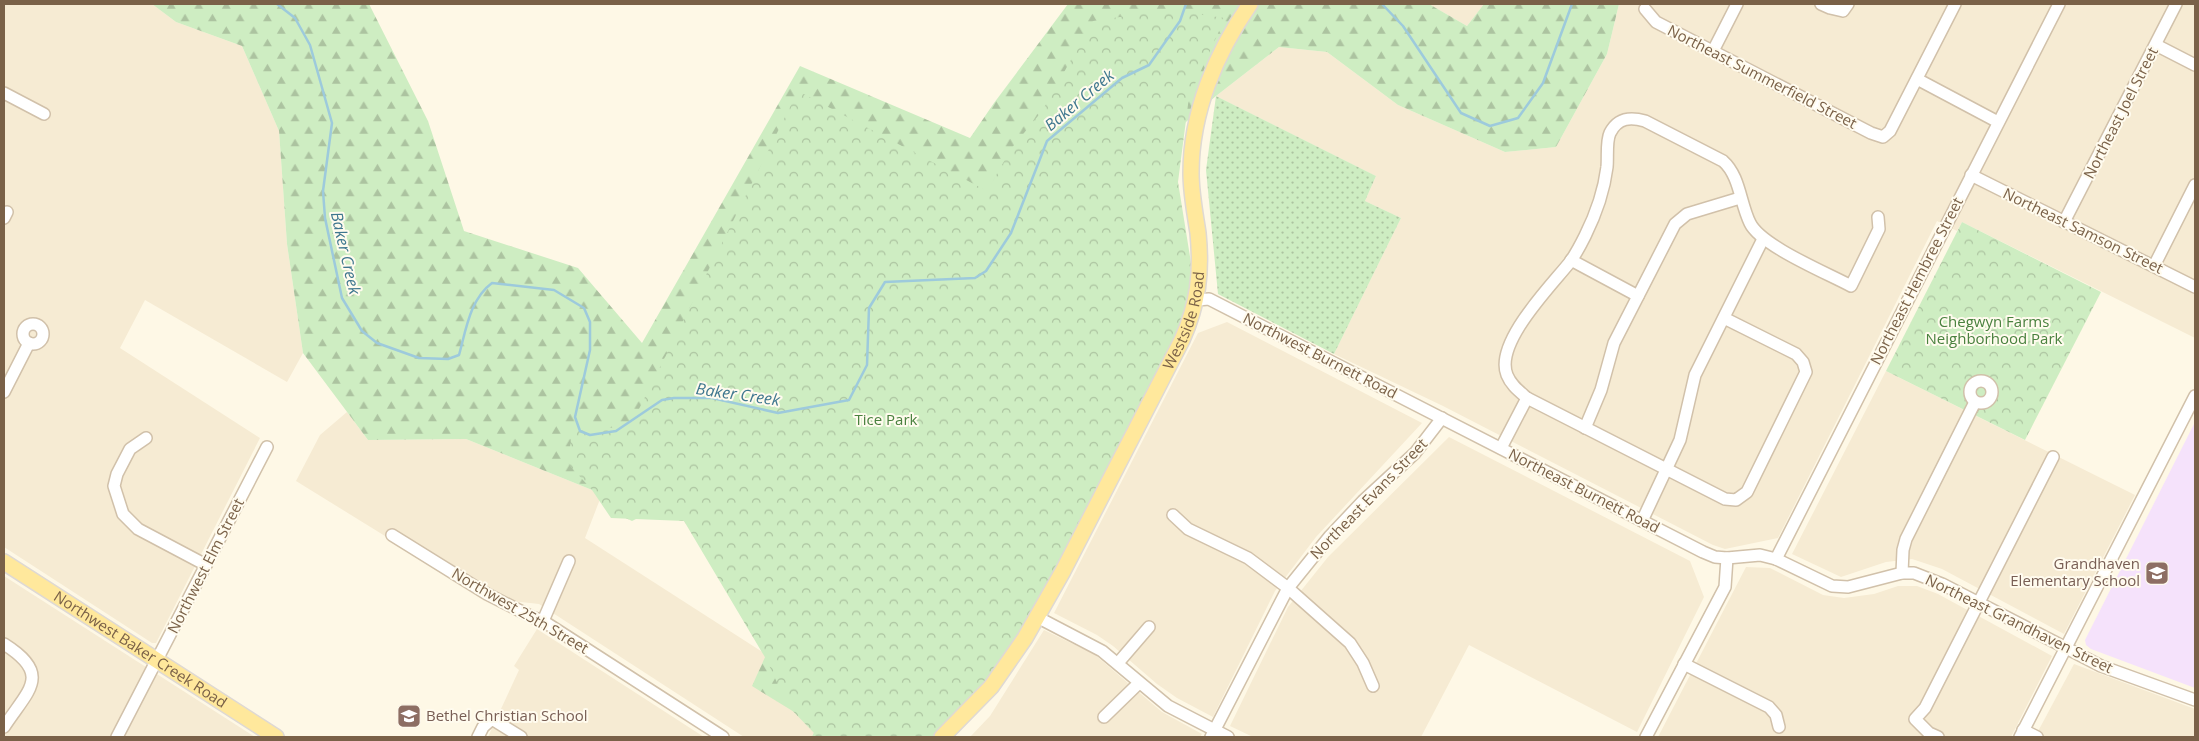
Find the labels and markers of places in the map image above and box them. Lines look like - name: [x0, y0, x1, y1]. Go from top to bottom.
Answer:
- place label: Grandhaven Elementary School: [2010, 553, 2140, 590]
- school or university icon: Grandhaven Elementary School: [2144, 560, 2170, 586]
- school or university icon: Bethel Christian School: [396, 703, 422, 729]
- place label: Bethel Christian School: [426, 705, 587, 725]

